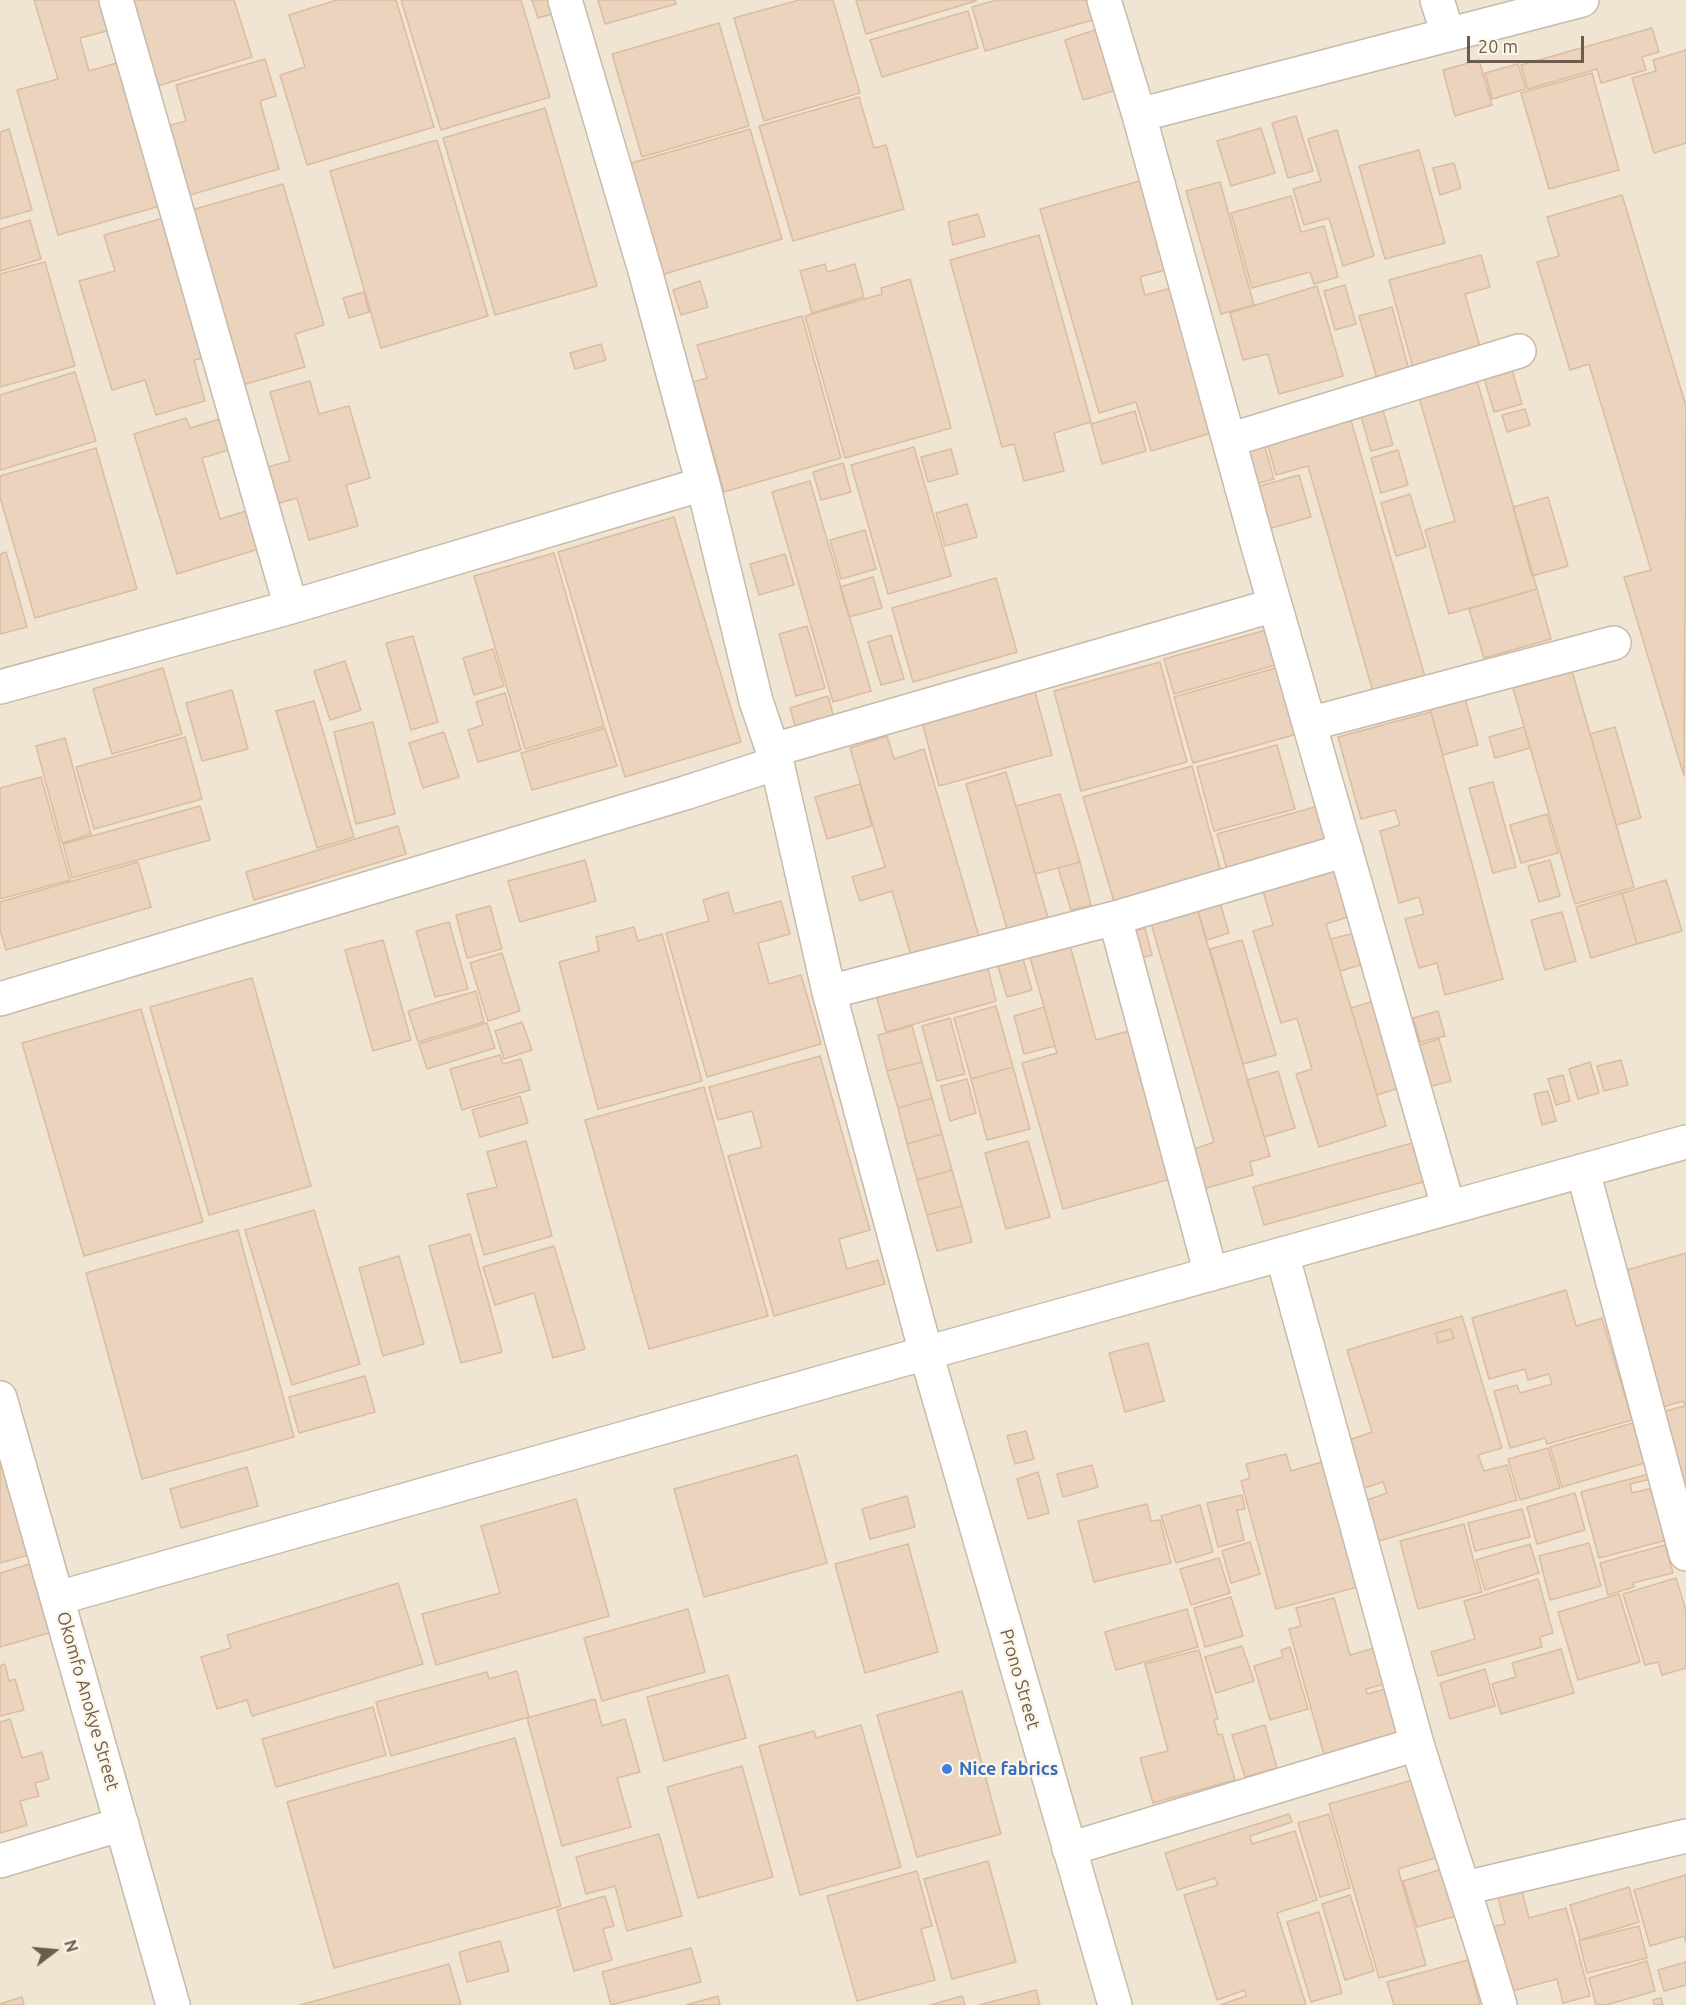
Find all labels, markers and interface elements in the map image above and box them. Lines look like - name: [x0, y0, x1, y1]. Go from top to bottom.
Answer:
- scale bar: [1470, 24, 1587, 62]
- text: 20 m: [1478, 36, 1518, 56]
- street label: Okomfo Anokye Street: [52, 1609, 124, 1793]
- street label: Prono Street: [995, 1626, 1045, 1732]
- place label: Nice fabrics: [959, 1758, 1058, 1780]
- marker: Nice fabrics: [940, 1762, 954, 1776]
- north arrow: [24, 1921, 84, 1981]
- text: N: [61, 1938, 82, 1954]

